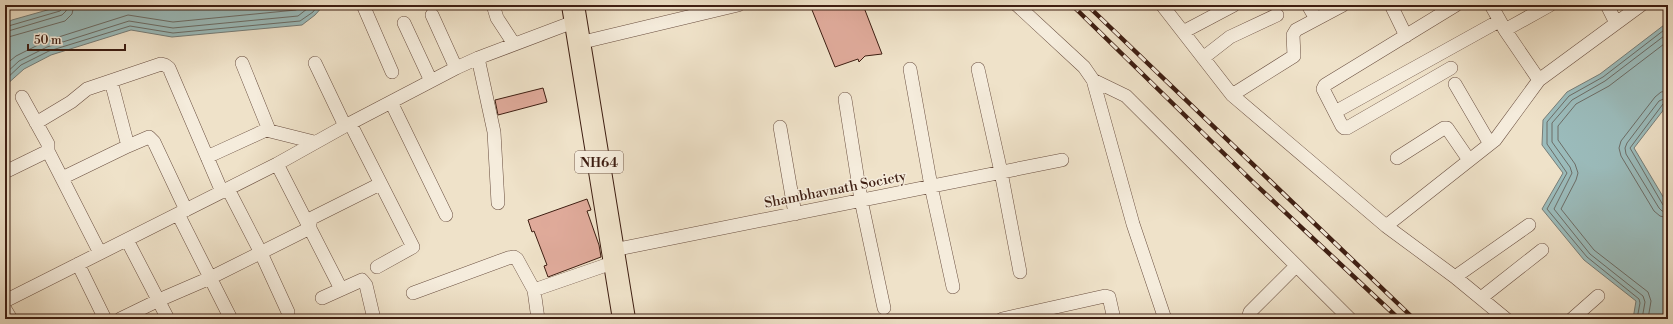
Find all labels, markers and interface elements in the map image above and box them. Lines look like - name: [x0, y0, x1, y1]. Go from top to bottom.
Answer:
- scale bar: [28, 26, 125, 52]
- text: 50 m: [34, 33, 62, 48]
- road number: NH64: [575, 151, 623, 173]
- street label: Shambhavnath Society: [763, 167, 908, 213]

